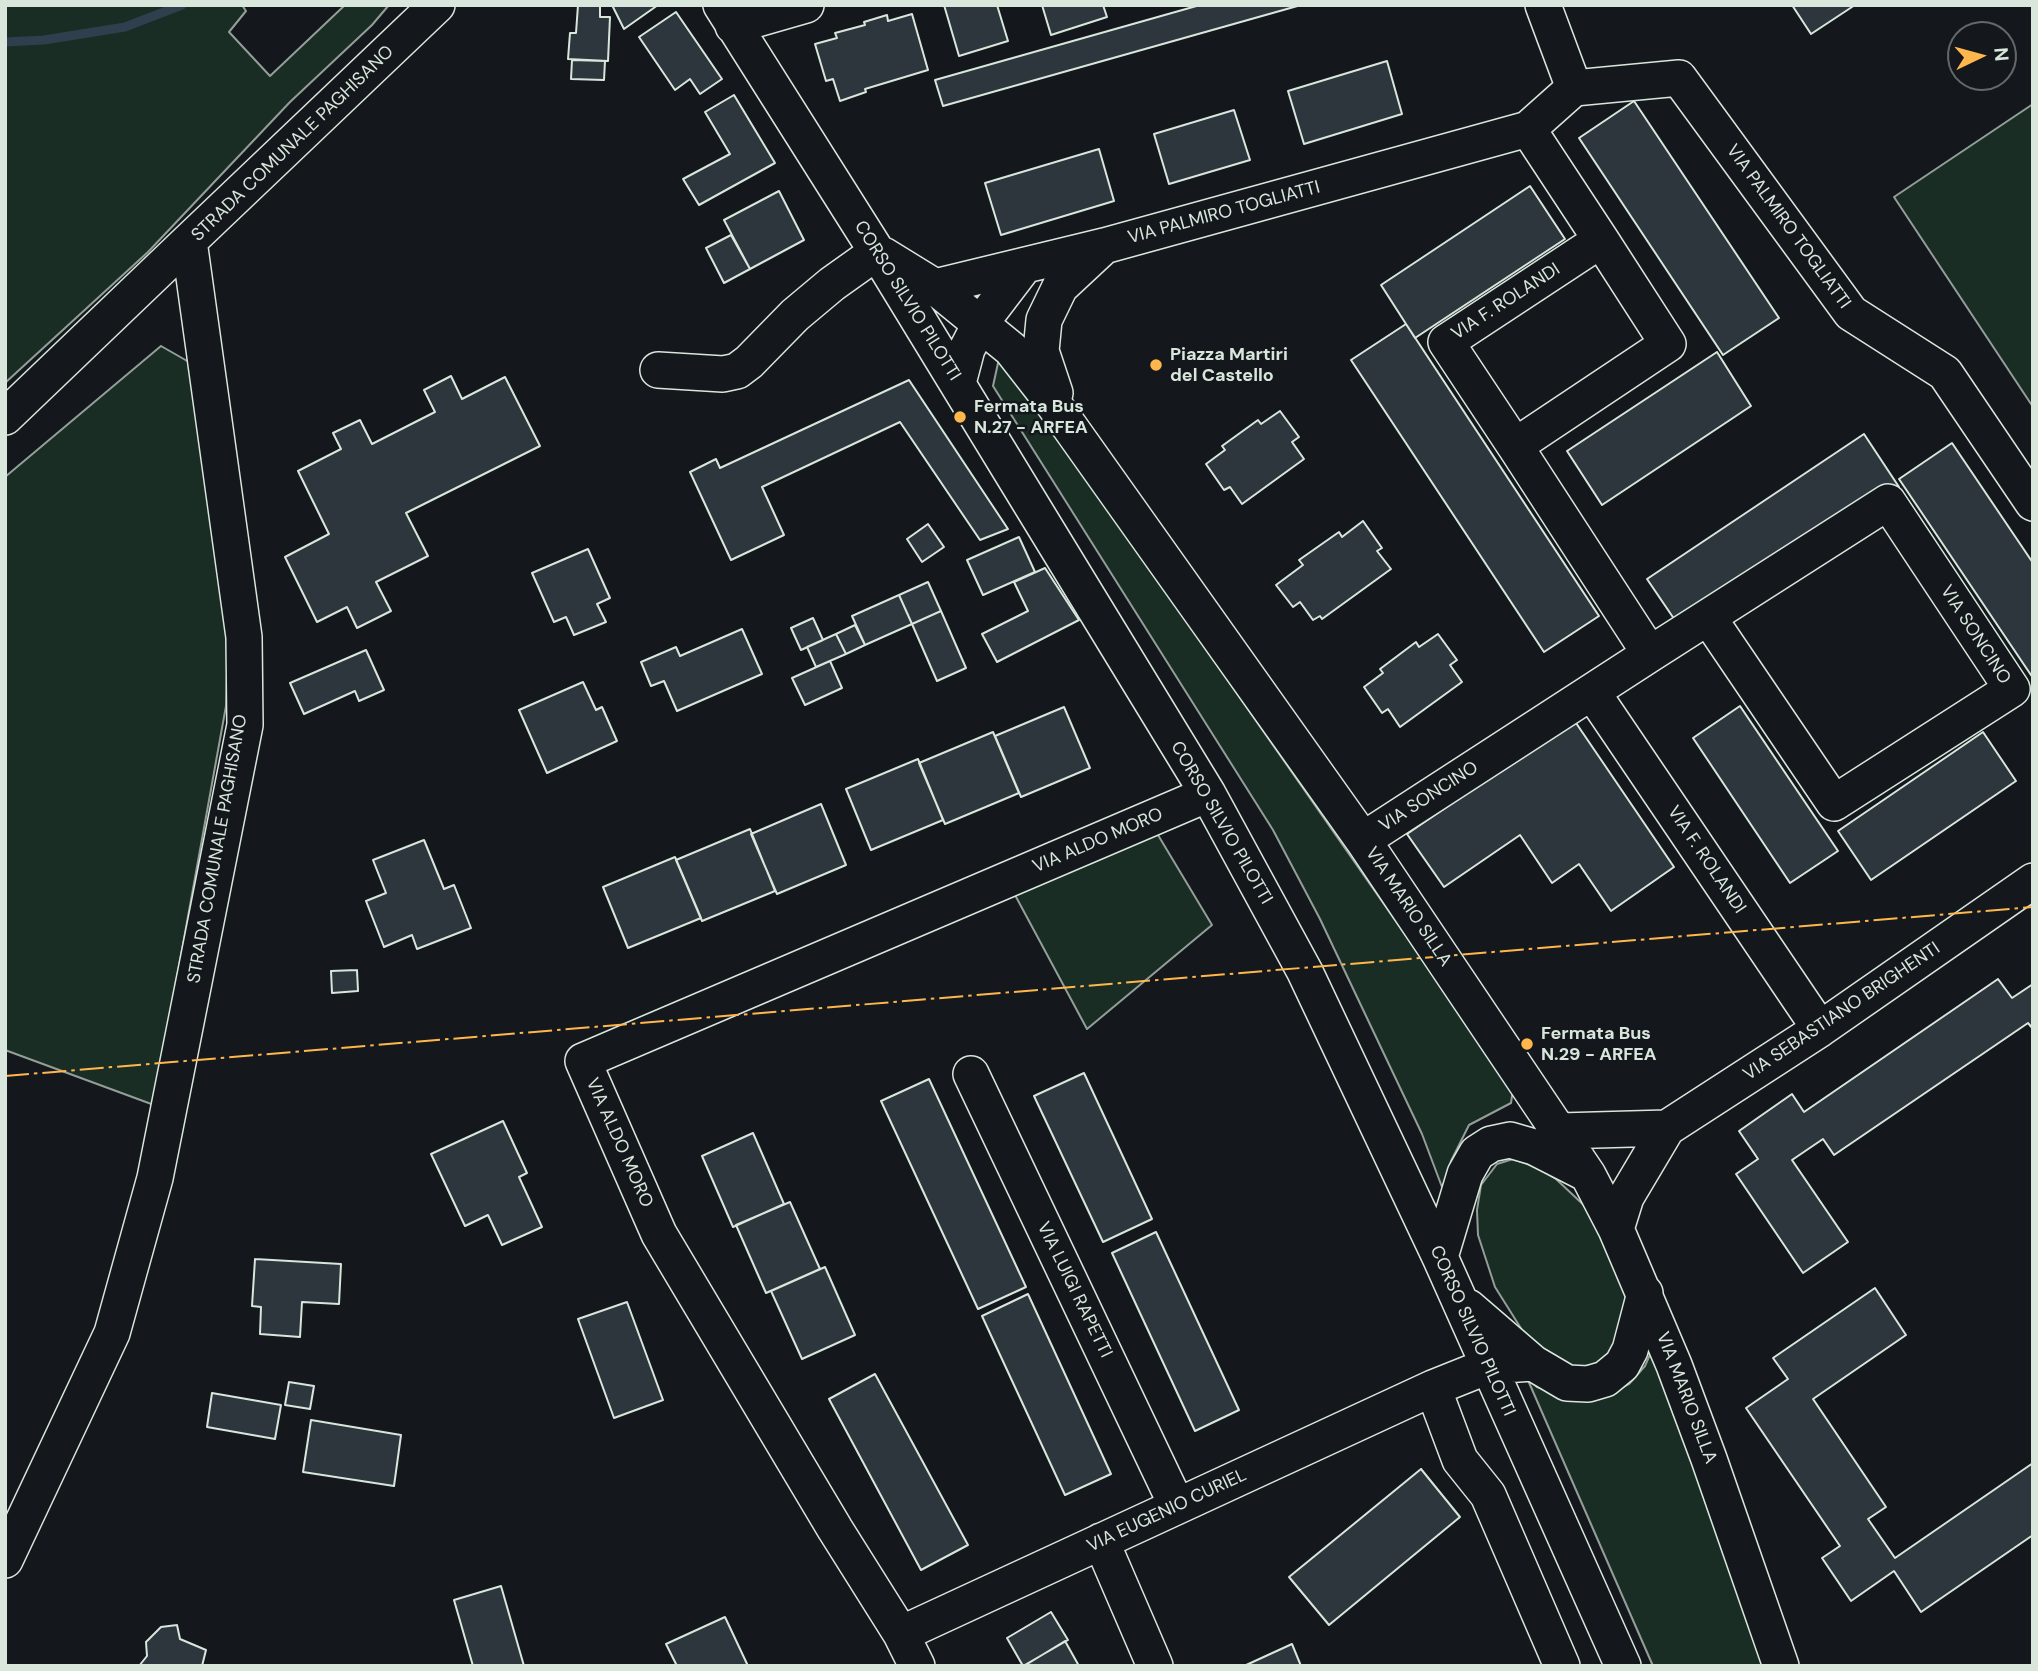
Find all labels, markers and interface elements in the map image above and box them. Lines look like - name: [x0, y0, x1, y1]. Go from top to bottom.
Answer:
- north arrow: [1947, 21, 2017, 91]
- street label: STRADA COMUNALE PAGHISANO: [187, 42, 399, 246]
- text: N: [1988, 46, 2014, 62]
- street label: VIA PALMIRO TOGLIATTI: [1721, 141, 1855, 313]
- street label: VIA PALMIRO TOGLIATTI: [1126, 177, 1322, 249]
- street label: CORSO SILVIO PILOTTI: [849, 217, 965, 385]
- street label: VIA F. ROLANDI: [1448, 259, 1564, 345]
- place label: Piazza Martiri del Castello: [1170, 344, 1288, 386]
- marker: Piazza Martiri del Castello: [1148, 357, 1164, 373]
- place label: Fermata Bus N.27 - ARFEA: [974, 396, 1088, 438]
- marker: Fermata Bus N.27 - ARFEA: [952, 409, 968, 425]
- street label: VIA SONCINO: [1935, 582, 2015, 688]
- street label: STRADA COMUNALE PAGHISANO: [184, 713, 252, 985]
- street label: CORSO SILVIO PILOTTI: [1166, 738, 1276, 908]
- street label: VIA SONCINO: [1376, 757, 1482, 837]
- street label: VIA F. ROLANDI: [1662, 802, 1750, 918]
- street label: VIA ALDO MORO: [1030, 804, 1166, 878]
- street label: VIA MARIO SILLA: [1360, 843, 1456, 971]
- street label: VIA SEBASTIANO BRIGHENTI: [1740, 938, 1944, 1086]
- place label: Fermata Bus N.29 - ARFEA: [1541, 1023, 1657, 1066]
- marker: Fermata Bus N.29 - ARFEA: [1519, 1036, 1535, 1052]
- street label: VIA ALDO MORO: [581, 1075, 657, 1211]
- street label: VIA LUIGI RAPETTI: [1032, 1219, 1116, 1361]
- street label: CORSO SILVIO PILOTTI: [1425, 1242, 1519, 1420]
- street label: VIA MARIO SILLA: [1651, 1329, 1721, 1467]
- street label: VIA EUGENIO CURIEL: [1084, 1465, 1250, 1557]

